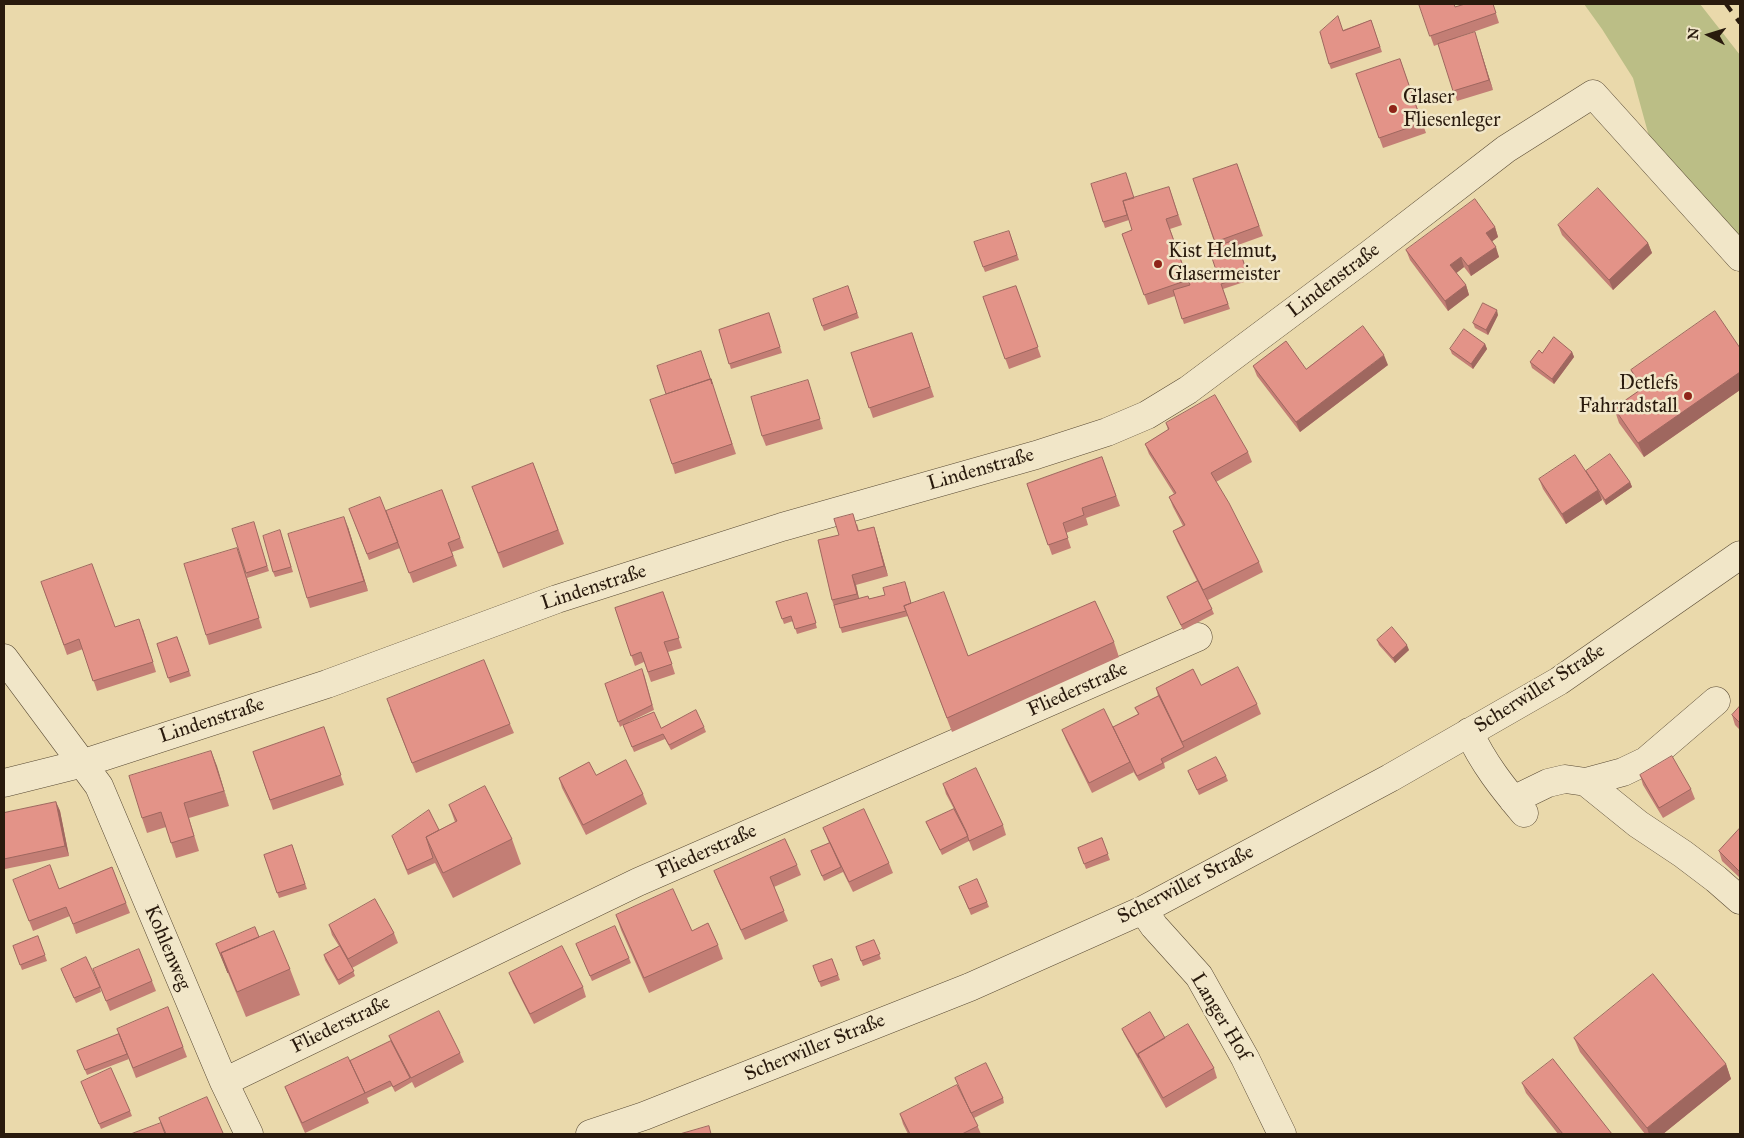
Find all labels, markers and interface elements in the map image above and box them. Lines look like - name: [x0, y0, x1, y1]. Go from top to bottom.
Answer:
- north arrow: [1684, 10, 1734, 60]
- text: N: [1685, 27, 1703, 40]
- place label: Glaser Fliesenleger: [1403, 86, 1500, 133]
- marker: Glaser Fliesenleger: [1387, 103, 1399, 115]
- street label: Lindenstraße: [1283, 239, 1385, 323]
- place label: Kist Helmut, Glasermeister: [1168, 240, 1280, 287]
- marker: Kist Helmut, Glasermeister: [1152, 258, 1164, 270]
- place label: Detlefs Fahrradstall: [1579, 372, 1678, 419]
- marker: Detlefs Fahrradstall: [1682, 390, 1694, 402]
- street label: Lindenstraße: [925, 443, 1037, 497]
- street label: Lindenstraße: [538, 560, 650, 616]
- street label: Scherwiller Straße: [1470, 639, 1610, 739]
- street label: Fliederstraße: [1024, 657, 1132, 723]
- street label: Lindenstraße: [156, 693, 268, 749]
- street label: Fliederstraße: [653, 819, 761, 885]
- street label: Scherwiller Straße: [1114, 840, 1258, 930]
- street label: Kohlenweg: [138, 902, 196, 994]
- street label: Langer Hof: [1185, 969, 1255, 1065]
- street label: Fliederstraße: [288, 991, 394, 1059]
- street label: Scherwiller Straße: [741, 1009, 889, 1087]

